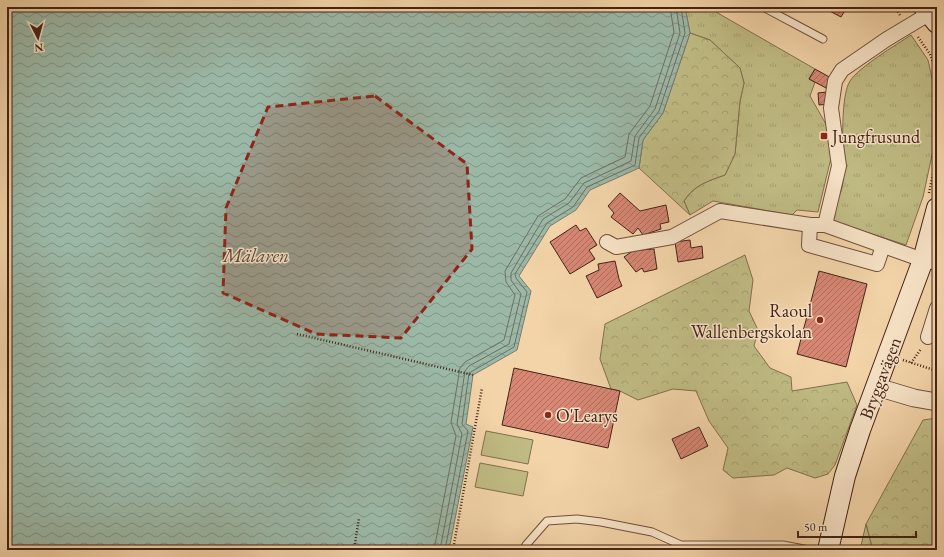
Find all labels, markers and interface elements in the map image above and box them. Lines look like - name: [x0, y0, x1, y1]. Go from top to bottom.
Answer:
- north arrow: [18, 18, 58, 58]
- text: N: [34, 41, 44, 55]
- place label: Jungfrusund: [830, 125, 921, 148]
- marker: Jungfrusund: [819, 131, 829, 141]
- water label: Mälaren: [222, 243, 289, 268]
- place label: Raoul Wallenbergskolan: [691, 299, 812, 343]
- marker: Raoul Wallenbergskolan: [815, 315, 825, 325]
- street label: Bryggavägen: [854, 333, 906, 422]
- place label: O'Learys: [556, 404, 618, 427]
- marker: O'Learys: [543, 410, 553, 420]
- scale bar: [798, 513, 916, 539]
- text: 50 m: [804, 519, 828, 535]

